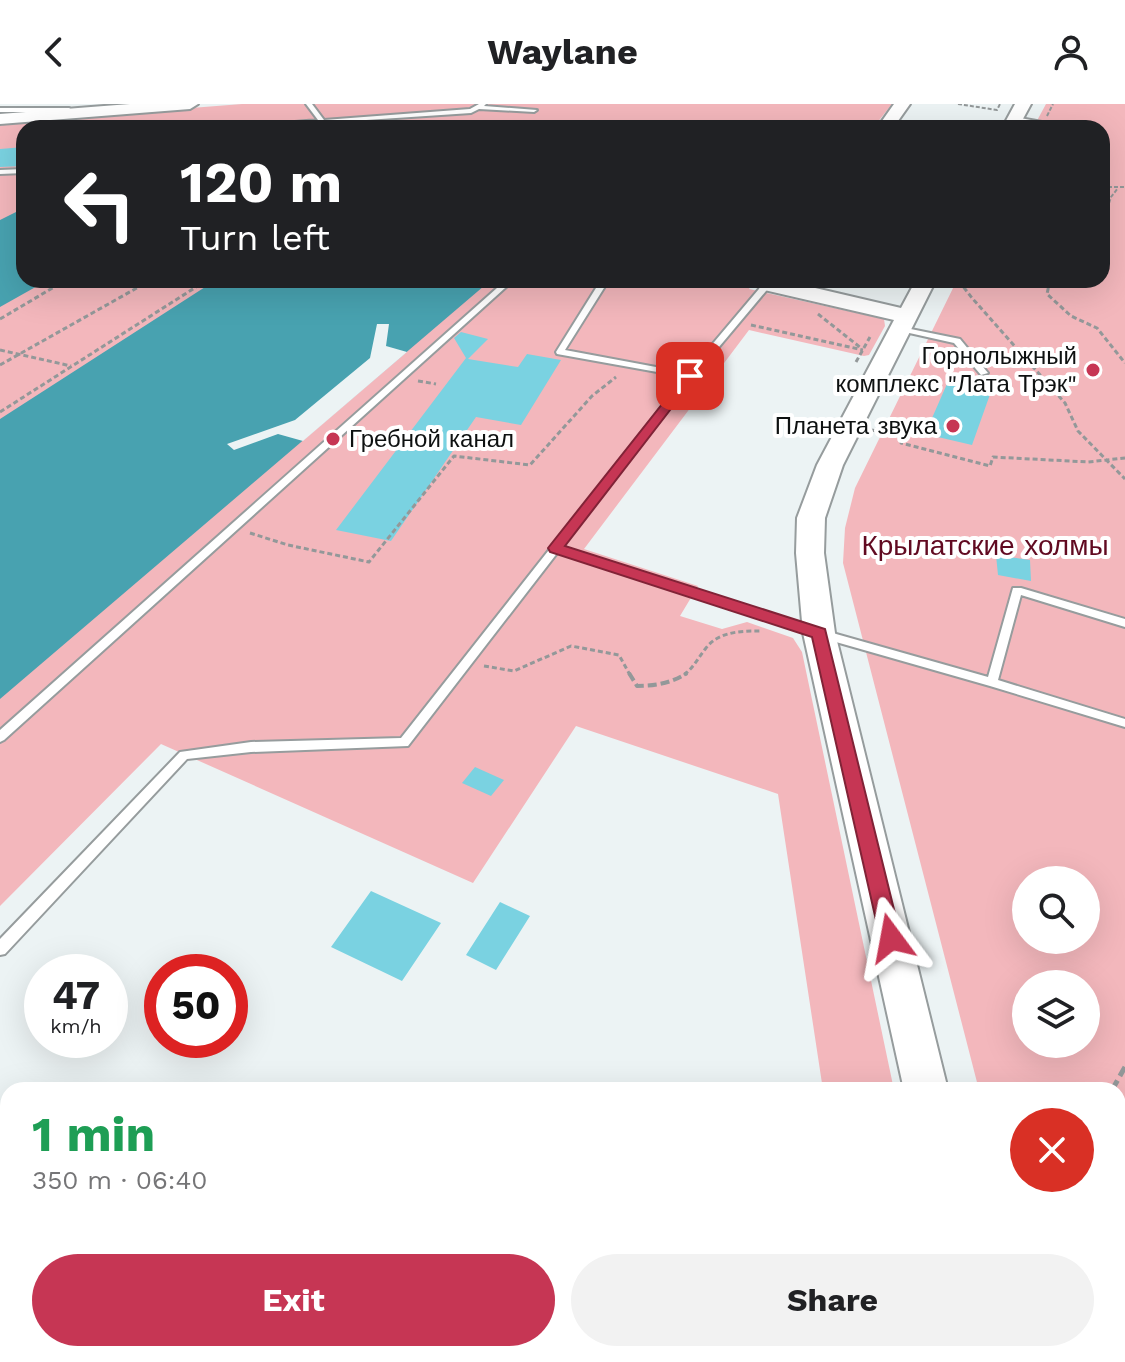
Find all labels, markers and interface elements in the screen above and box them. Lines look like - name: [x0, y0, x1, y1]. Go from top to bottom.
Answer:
- icon: back: [32, 30, 76, 74]
- icon: person: [1049, 30, 1093, 74]
- text: Waylane: [487, 31, 638, 73]
- text: 120 m: [180, 150, 342, 216]
- icon: left: [48, 152, 152, 256]
- text: Turn left: [180, 217, 330, 259]
- pin: [656, 342, 724, 410]
- place label: Горнолыжный комплекс "Лата Трэк": [836, 342, 1077, 398]
- icon: arrive: [668, 354, 712, 398]
- marker: Горнолыжный комплекс "Лата Трэк": [1084, 361, 1102, 379]
- place label: Планета звука: [775, 412, 938, 440]
- marker: Планета звука: [944, 417, 962, 435]
- place label: Гребной канал: [349, 425, 514, 453]
- marker: Гребной канал: [324, 430, 342, 448]
- park label: Крылатские холмы: [861, 529, 1109, 562]
- map controls: [1012, 866, 1100, 1058]
- button: search: [1012, 866, 1100, 954]
- position arrow: [849, 896, 933, 980]
- speed limit sign: 50: [144, 954, 248, 1058]
- button: layers: [1012, 970, 1100, 1058]
- text: 47: [52, 972, 100, 1019]
- text: km/h: [50, 1014, 102, 1038]
- text: 1 min: [32, 1106, 155, 1163]
- button: close: [1010, 1108, 1094, 1192]
- text: 350 m · 06:40: [32, 1165, 207, 1195]
- button: Exit: [32, 1254, 555, 1346]
- button: Share: [571, 1254, 1094, 1346]

